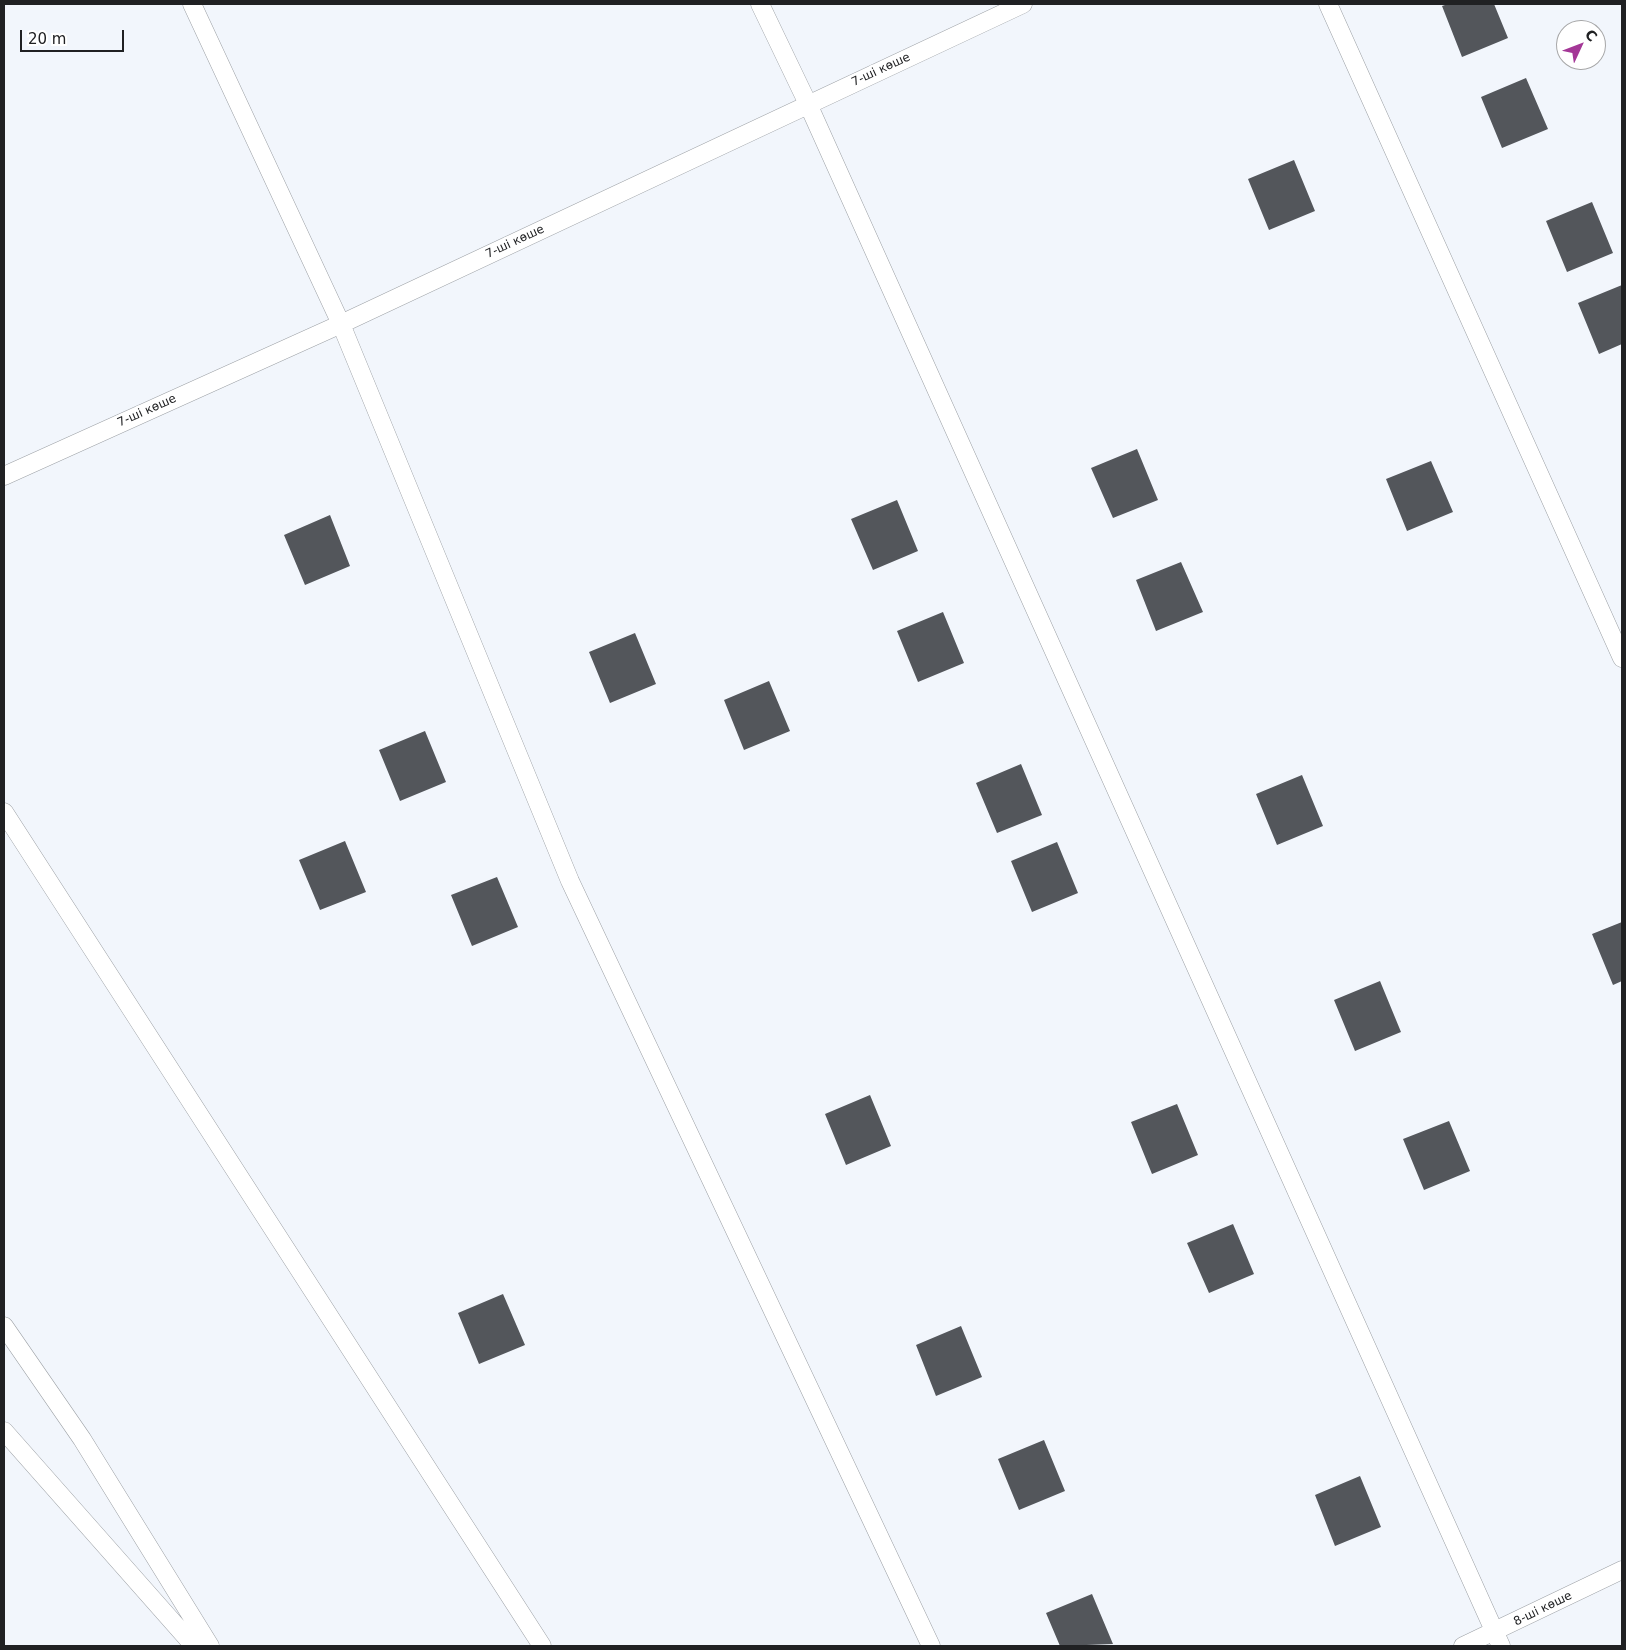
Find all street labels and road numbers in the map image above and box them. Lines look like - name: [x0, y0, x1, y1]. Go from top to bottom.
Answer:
- street label: 7-ші көше: [849, 50, 913, 90]
- street label: 7-ші көше: [483, 222, 547, 262]
- street label: 7-ші көше: [115, 392, 179, 430]
- street label: 8-ші көше: [1512, 1589, 1574, 1629]

